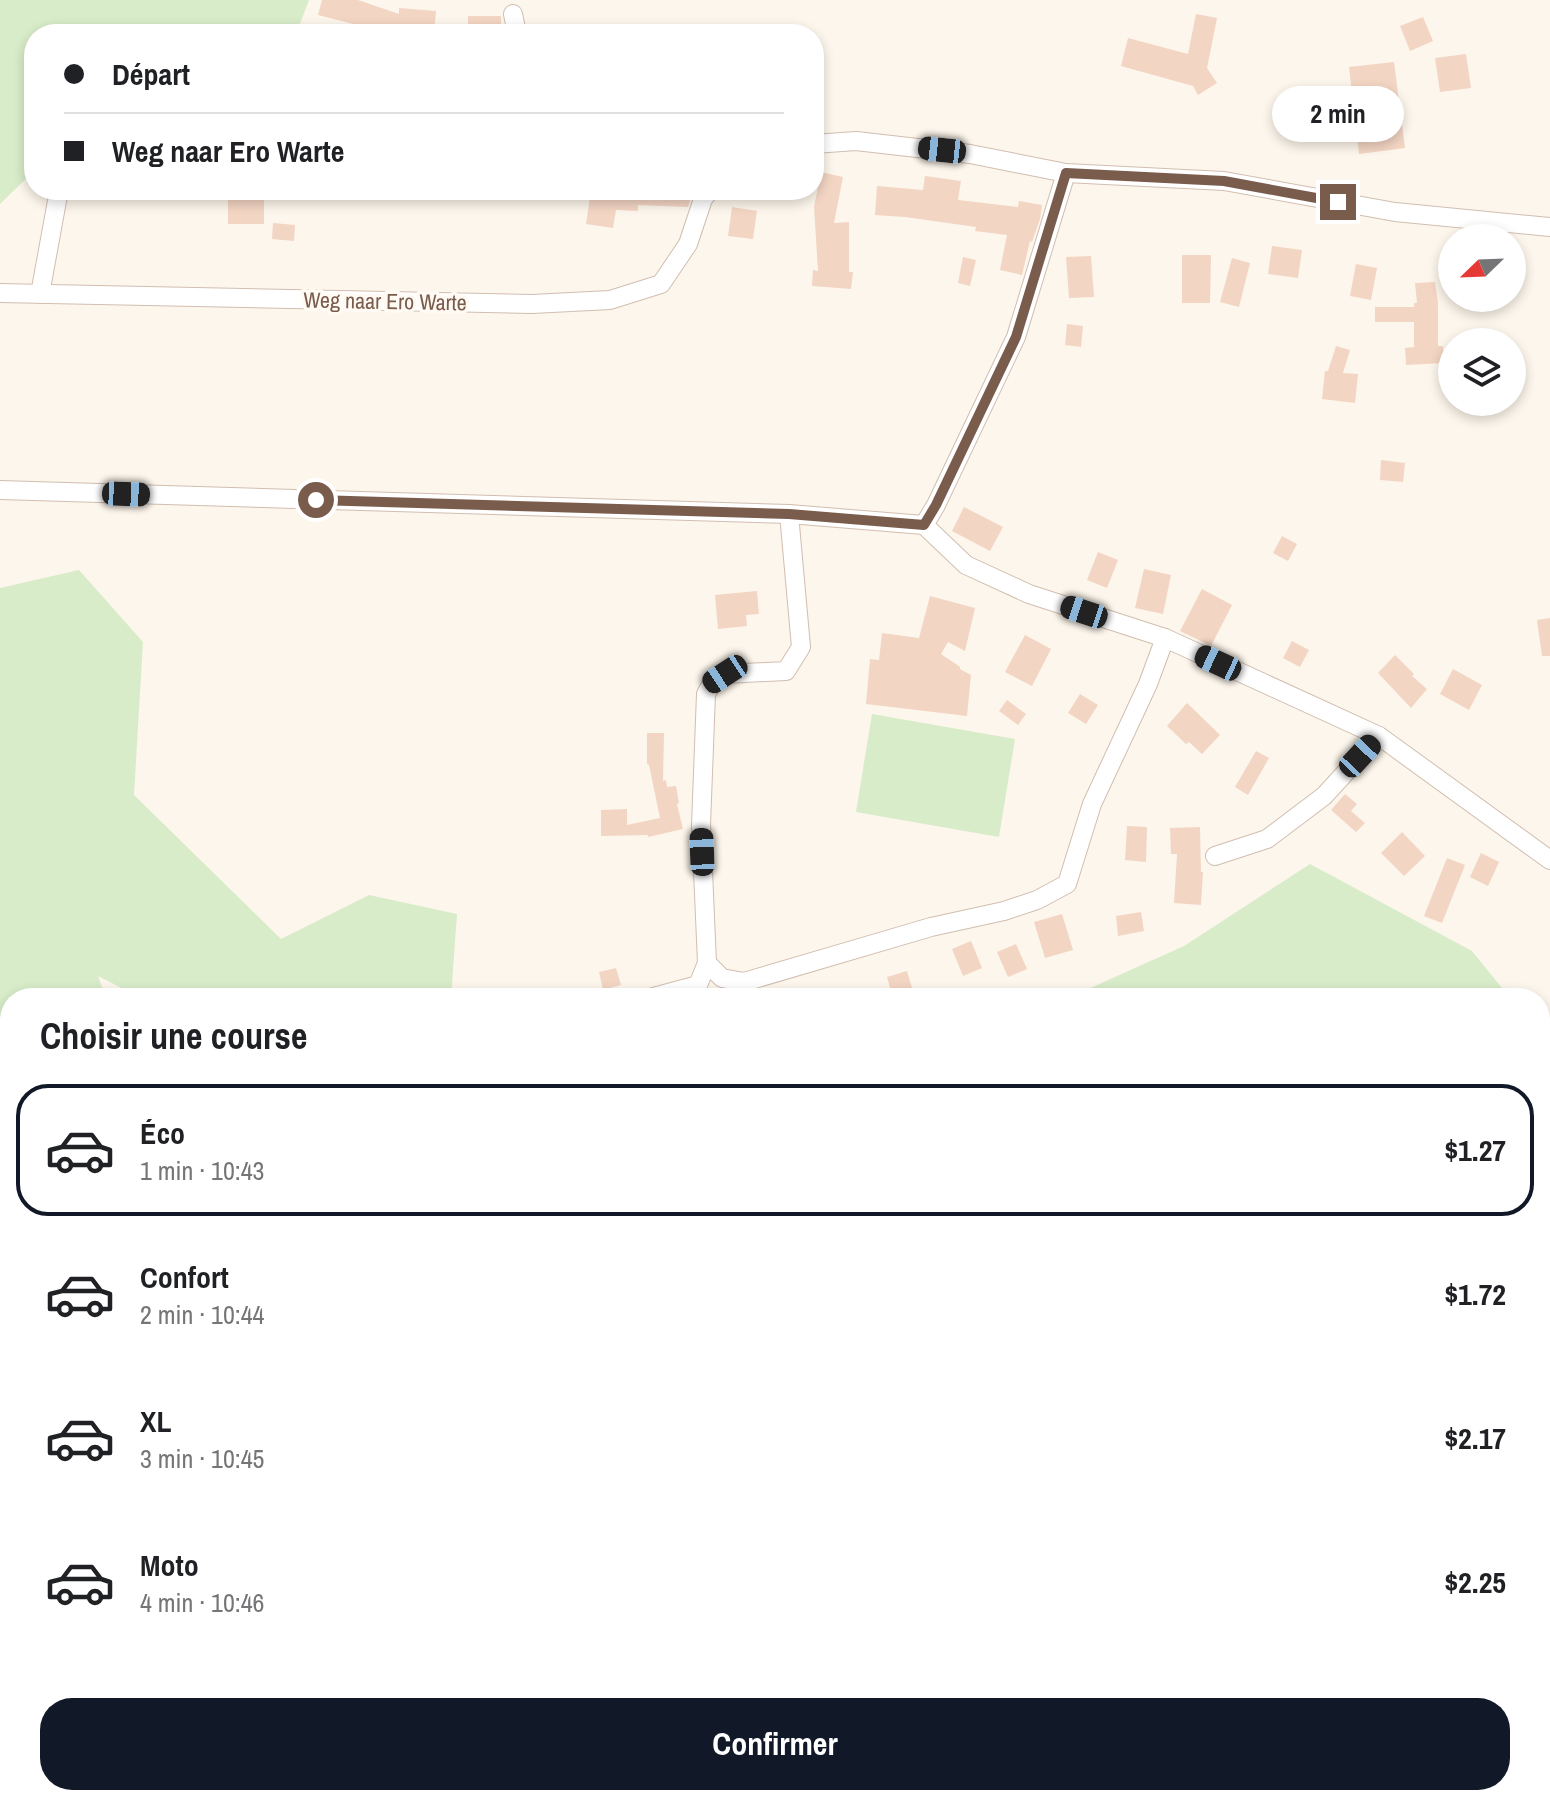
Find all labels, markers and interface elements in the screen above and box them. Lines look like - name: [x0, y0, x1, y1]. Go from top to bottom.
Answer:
- text: Départ: [112, 54, 190, 94]
- callout: 2 min: [1272, 86, 1404, 142]
- text: 2 min: [1310, 96, 1366, 131]
- text: Weg naar Ero Warte: [112, 131, 344, 171]
- car: [917, 136, 967, 164]
- route end: [1320, 184, 1356, 220]
- north arrow: [1438, 224, 1526, 312]
- map controls: [1438, 224, 1526, 416]
- street label: Weg naar Ero Warte: [303, 285, 467, 317]
- button: layers: [1438, 328, 1526, 416]
- car: [102, 481, 150, 507]
- route start: [298, 482, 334, 518]
- car: [1057, 593, 1111, 631]
- car: [1191, 642, 1245, 684]
- car: [698, 651, 752, 697]
- car: [1335, 730, 1385, 782]
- car: [689, 828, 715, 876]
- text: Choisir une course: [40, 1012, 307, 1060]
- text: Éco: [140, 1113, 185, 1153]
- icon: car: [44, 1114, 116, 1186]
- text: $1.27: [1444, 1130, 1506, 1170]
- text: 1 min · 10:43: [140, 1153, 264, 1188]
- text: Confort: [140, 1257, 229, 1297]
- icon: car: [44, 1258, 116, 1330]
- text: $1.72: [1444, 1274, 1506, 1314]
- text: 2 min · 10:44: [140, 1297, 264, 1332]
- text: XL: [140, 1401, 171, 1441]
- icon: car: [44, 1402, 116, 1474]
- text: $2.17: [1444, 1418, 1506, 1458]
- text: 3 min · 10:45: [140, 1441, 264, 1476]
- text: Moto: [140, 1545, 199, 1585]
- icon: car: [44, 1546, 116, 1618]
- text: $2.25: [1444, 1562, 1506, 1602]
- text: 4 min · 10:46: [140, 1585, 264, 1620]
- button: Confirmer: [40, 1698, 1510, 1790]

